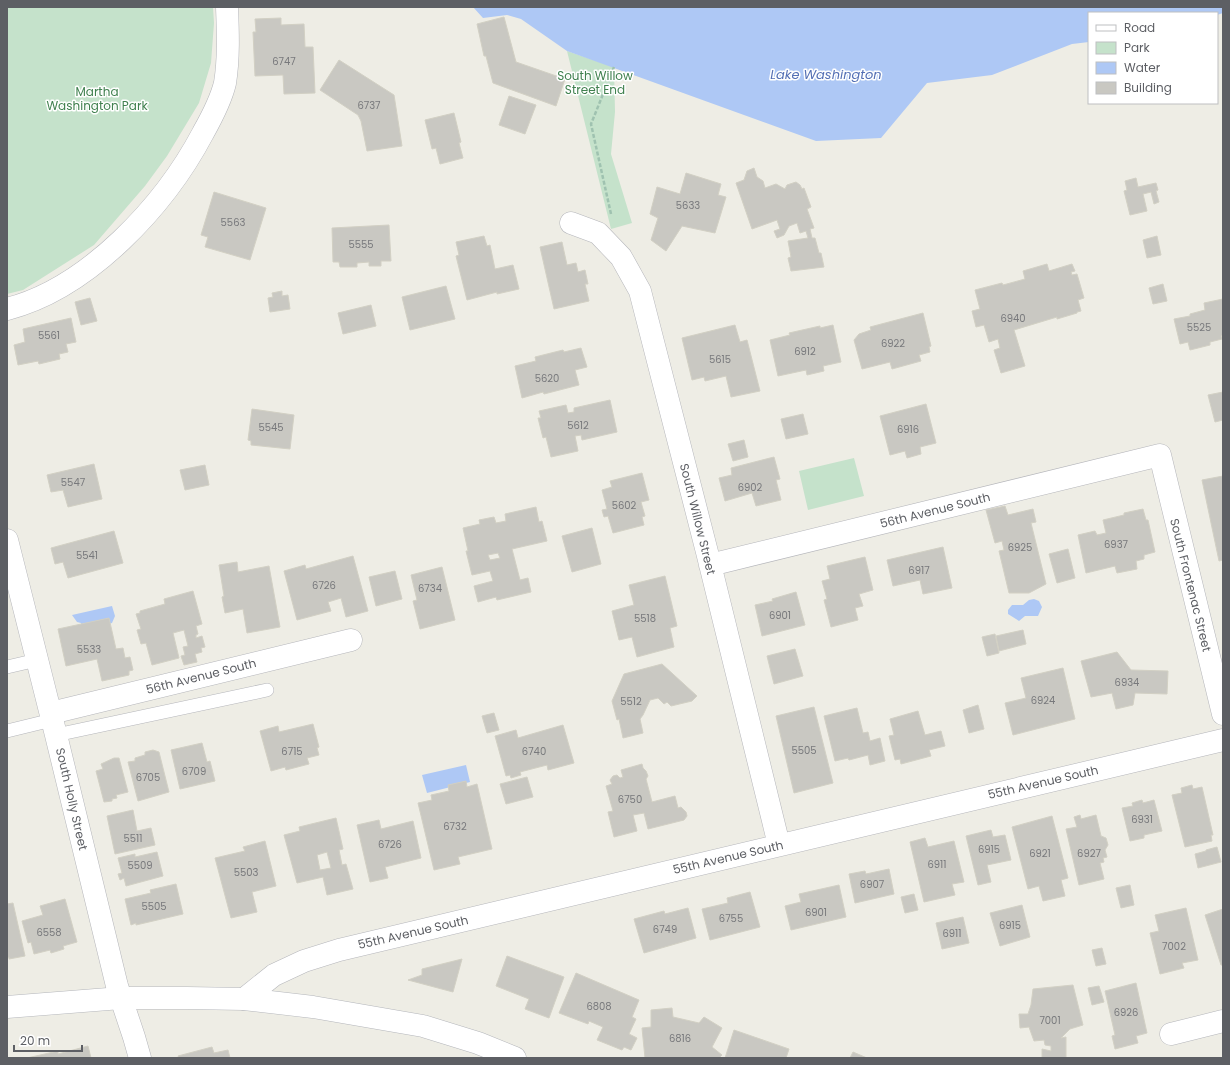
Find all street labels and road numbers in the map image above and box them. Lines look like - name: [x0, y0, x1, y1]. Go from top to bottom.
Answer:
- street label: South Willow Street: [676, 462, 720, 576]
- street label: 56th Avenue South: [878, 488, 992, 532]
- street label: South Frontenac Street: [1166, 517, 1216, 653]
- street label: 56th Avenue South: [144, 654, 258, 698]
- street label: South Holly Street: [52, 746, 92, 852]
- street label: 55th Avenue South: [986, 761, 1100, 803]
- street label: 55th Avenue South: [671, 836, 785, 878]
- street label: 55th Avenue South: [356, 911, 470, 953]

